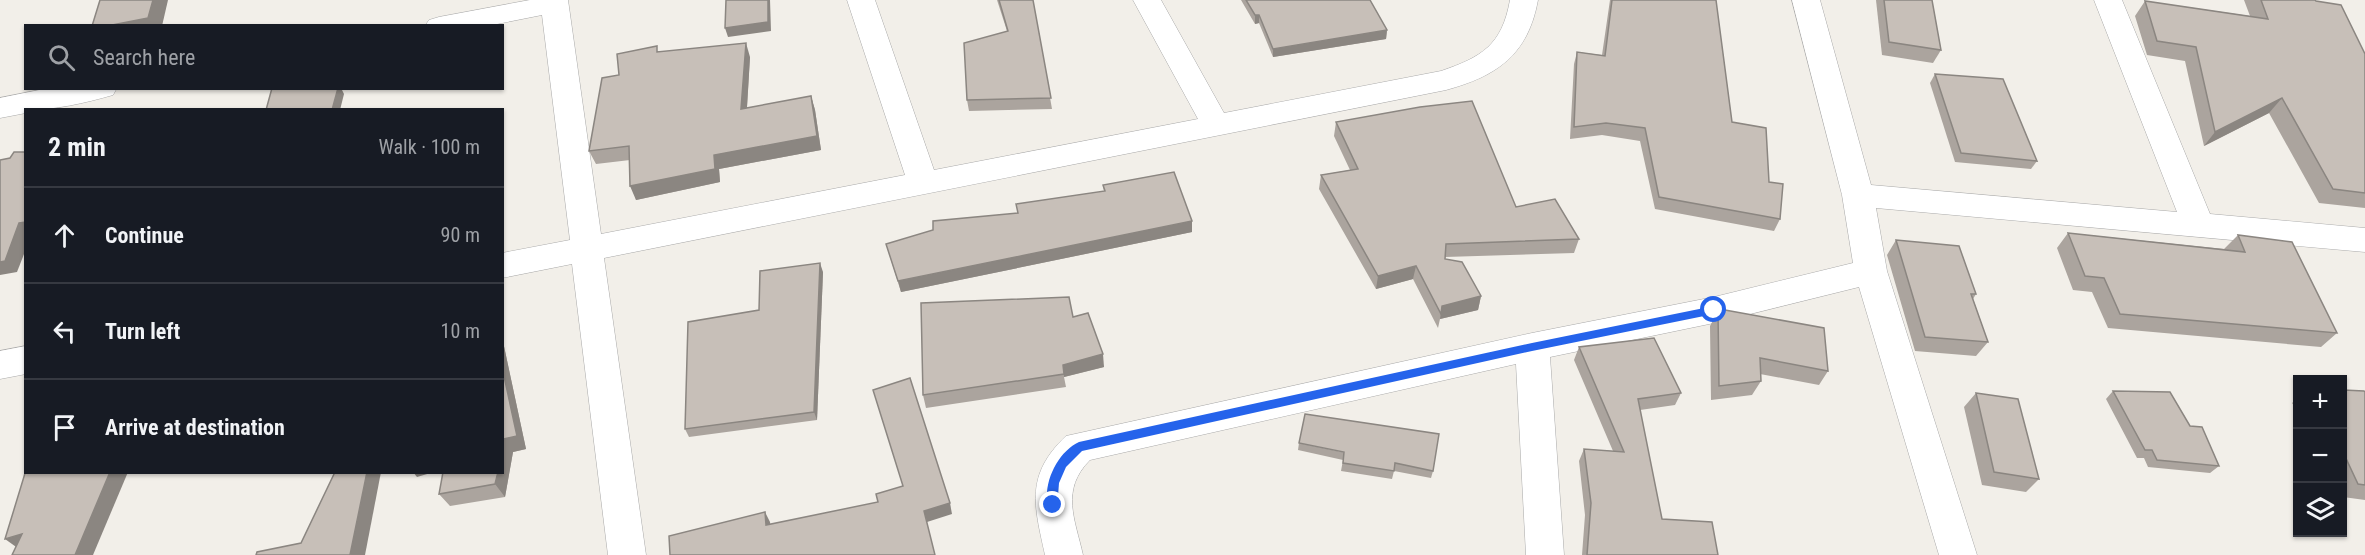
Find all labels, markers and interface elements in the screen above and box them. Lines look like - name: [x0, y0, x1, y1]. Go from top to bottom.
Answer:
- search box: [24, 24, 504, 90]
- icon: search: [45, 41, 78, 74]
- text: Search here: [93, 45, 195, 70]
- text: 2 min: [48, 132, 106, 162]
- text: Walk · 100 m: [379, 135, 480, 159]
- icon: ahead: [48, 219, 81, 252]
- text: Continue: [105, 223, 184, 248]
- text: 90 m: [441, 223, 480, 247]
- route start: [1700, 296, 1726, 322]
- icon: left: [48, 315, 81, 348]
- text: Turn left: [105, 319, 180, 344]
- text: 10 m: [441, 319, 480, 343]
- map controls: [2293, 375, 2347, 537]
- button: +: [2293, 375, 2347, 429]
- icon: arrive: [48, 411, 81, 444]
- text: Arrive at destination: [105, 415, 285, 440]
- button: −: [2293, 429, 2347, 483]
- button: layers: [2293, 483, 2347, 537]
- route end: [1039, 491, 1065, 517]

